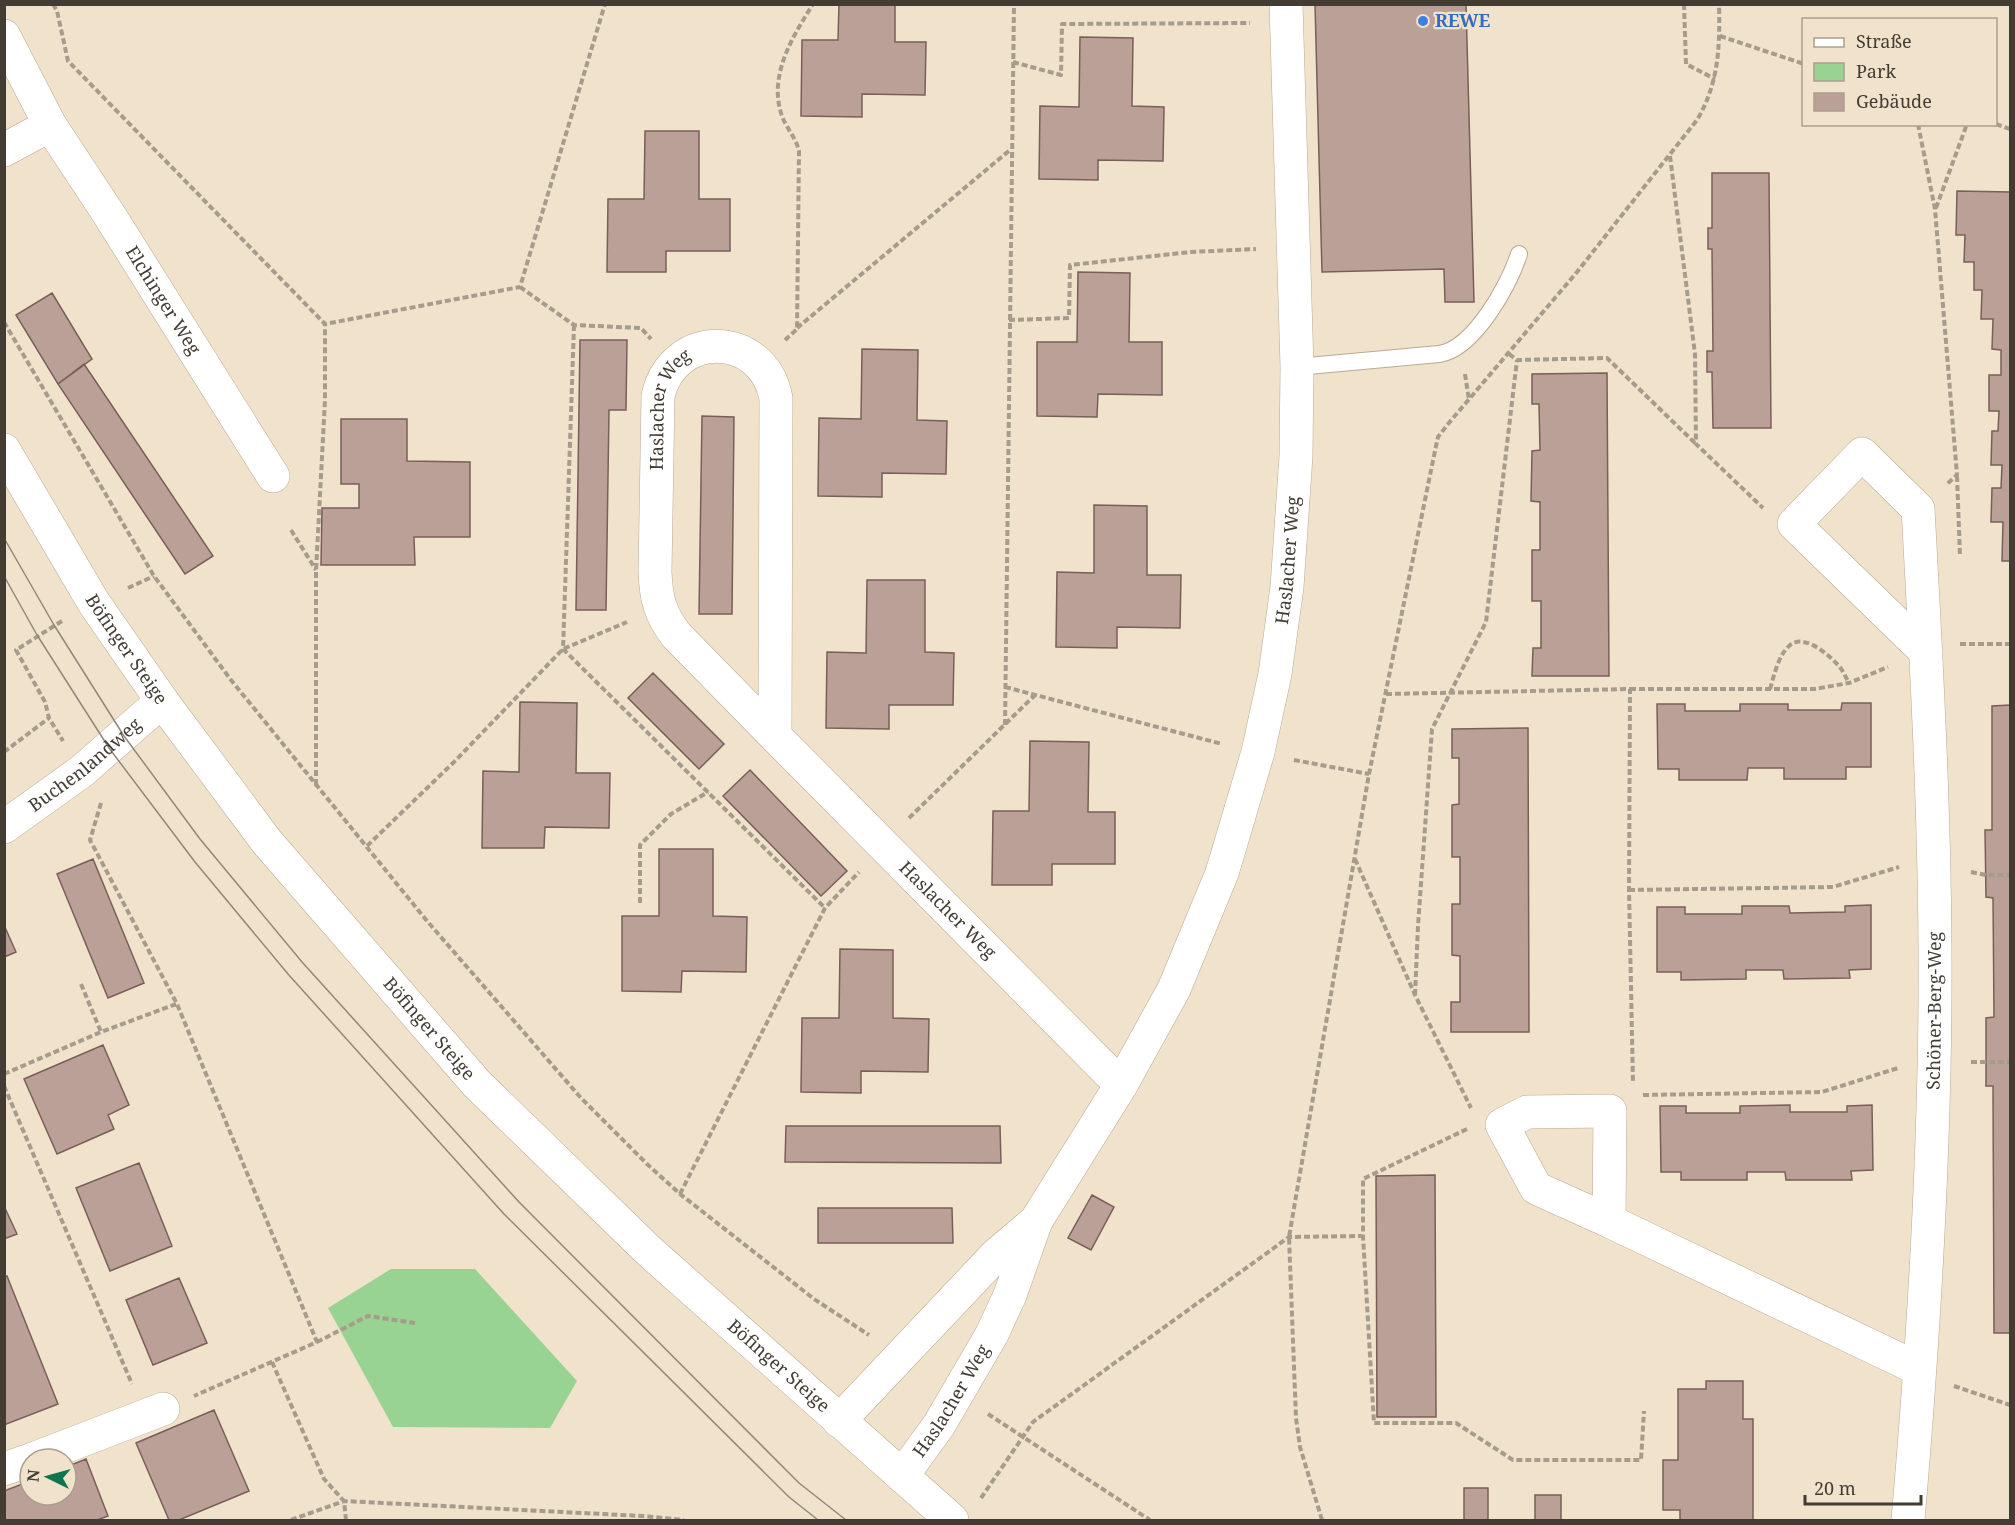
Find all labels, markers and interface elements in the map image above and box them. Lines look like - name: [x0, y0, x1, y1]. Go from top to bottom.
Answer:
- place label: REWE: [1435, 8, 1490, 32]
- marker: REWE: [1416, 14, 1430, 28]
- legend: [1802, 18, 1997, 126]
- text: Straße: [1856, 29, 1912, 53]
- text: Park: [1856, 59, 1896, 83]
- text: Gebäude: [1856, 89, 1932, 113]
- street label: Elchinger Weg: [121, 241, 207, 359]
- street label: Haslacher Weg: [644, 342, 695, 471]
- street label: Haslacher Weg: [1269, 495, 1304, 626]
- street label: Böfinger Steige: [80, 589, 174, 709]
- street label: Buchenlandweg: [23, 712, 146, 817]
- street label: Haslacher Weg: [895, 855, 1002, 964]
- street label: Schöner-Berg-Weg: [1921, 931, 1946, 1090]
- street label: Böfinger Steige: [379, 972, 481, 1085]
- street label: Böfinger Steige: [723, 1313, 835, 1417]
- street label: Haslacher Weg: [907, 1339, 995, 1462]
- north arrow: [18, 1447, 78, 1507]
- text: N: [22, 1468, 45, 1483]
- scale bar: [1805, 1468, 1920, 1506]
- text: 20 m: [1814, 1476, 1856, 1500]

